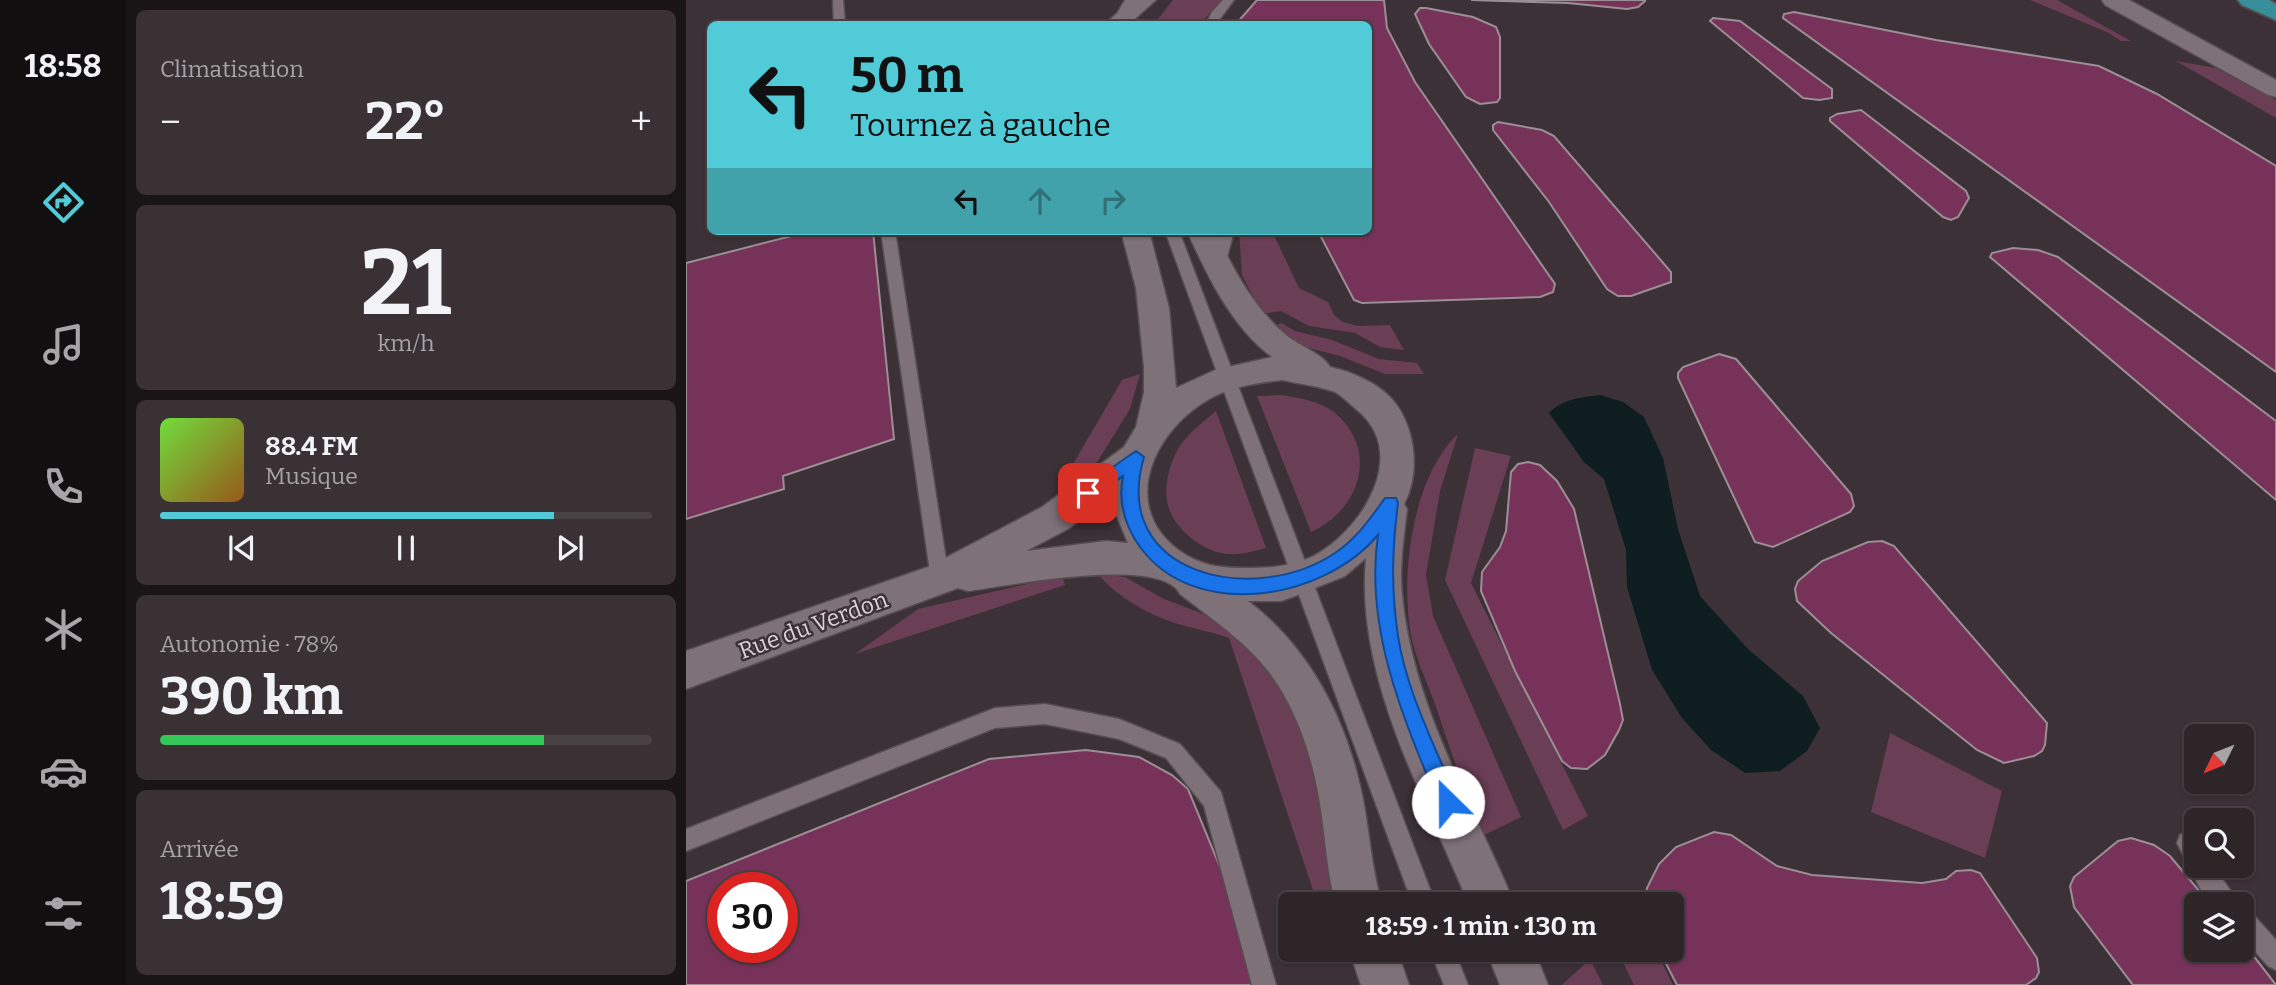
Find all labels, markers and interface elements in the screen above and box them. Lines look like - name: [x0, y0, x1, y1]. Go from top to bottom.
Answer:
- text: 50 m: [850, 46, 963, 105]
- text: 18:58: [24, 47, 102, 85]
- icon: left: [735, 49, 826, 140]
- text: Climatisation: [160, 55, 304, 83]
- text: 22°: [365, 90, 446, 153]
- text: −: [160, 99, 181, 145]
- text: +: [630, 99, 652, 145]
- text: Tournez à gauche: [850, 106, 1111, 144]
- icon: directions: [39, 178, 88, 227]
- icon: left: [948, 182, 986, 220]
- icon: ahead: [1021, 182, 1059, 220]
- icon: right: [1094, 182, 1132, 220]
- text: 21: [361, 229, 451, 338]
- icon: music: [39, 320, 88, 369]
- text: km/h: [378, 329, 434, 357]
- text: 88.4 FM: [265, 431, 358, 462]
- icon: phone: [39, 462, 88, 511]
- text: Musique: [265, 462, 358, 490]
- pin: [1058, 463, 1118, 523]
- icon: arrive: [1069, 474, 1107, 512]
- icon: previous: [223, 529, 261, 567]
- icon: pause: [387, 529, 425, 567]
- icon: next: [551, 529, 589, 567]
- street label: Rue du Verdon: [735, 585, 892, 665]
- icon: climate: [39, 605, 88, 654]
- text: Autonomie · 78%: [160, 630, 339, 658]
- text: 390 km: [160, 665, 343, 728]
- north arrow: [2184, 724, 2254, 794]
- map controls: [2184, 724, 2254, 962]
- icon: car: [39, 747, 88, 796]
- position arrow: [1411, 765, 1485, 839]
- button: search: [2184, 808, 2254, 878]
- text: Arrivée: [160, 835, 239, 863]
- text: 18:59: [160, 870, 285, 933]
- speed limit sign: 30: [707, 872, 798, 963]
- icon: filters: [39, 889, 88, 938]
- button: layers: [2184, 892, 2254, 962]
- text: 18:59 · 1 min · 130 m: [1365, 911, 1597, 942]

